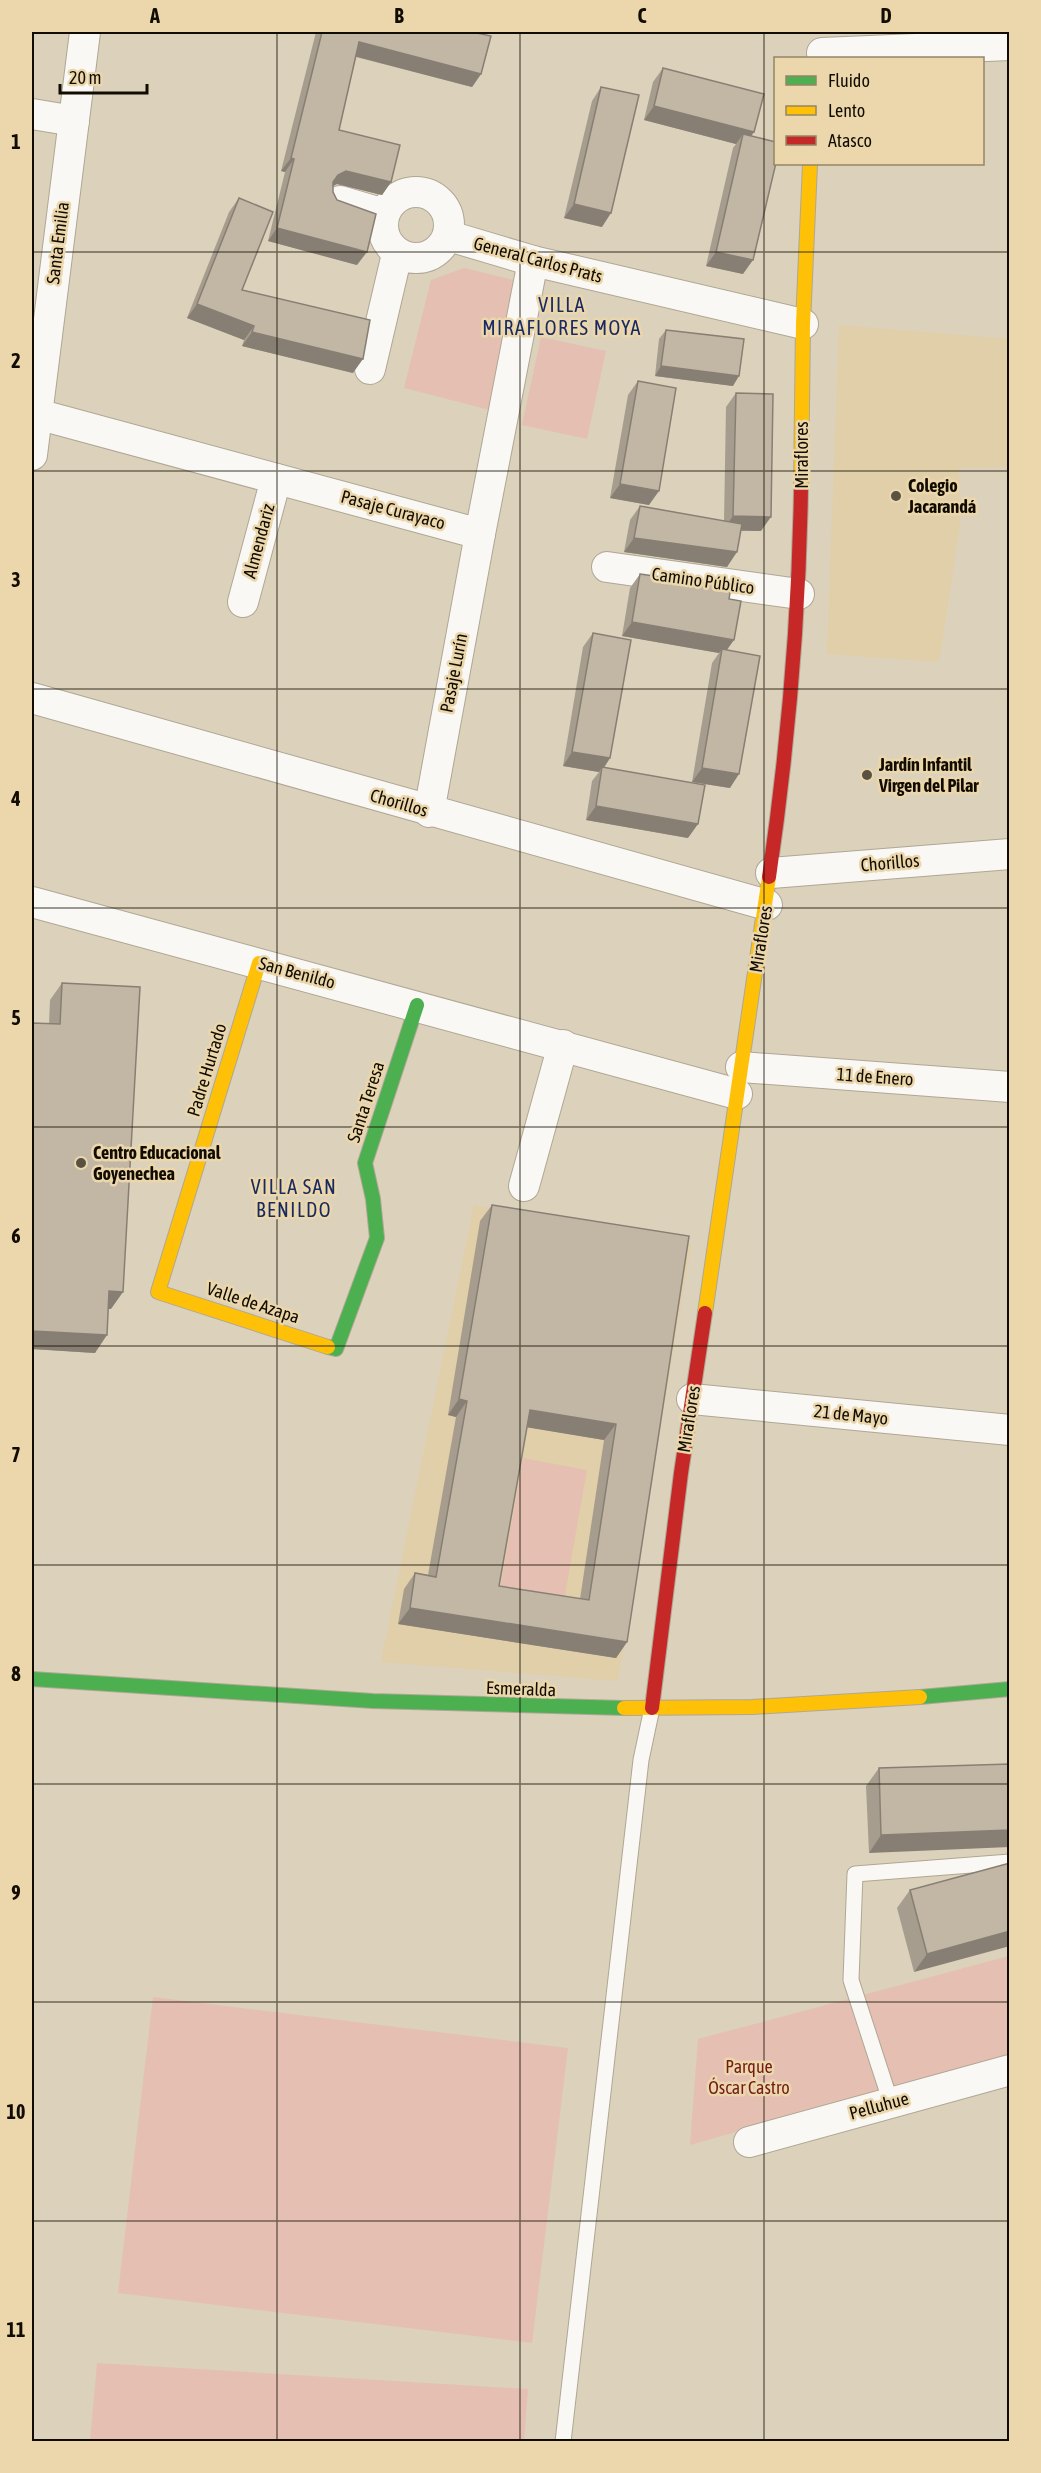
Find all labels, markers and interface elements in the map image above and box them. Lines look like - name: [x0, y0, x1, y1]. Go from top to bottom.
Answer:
- text: A: [149, 4, 160, 27]
- text: B: [394, 4, 404, 27]
- text: C: [638, 4, 647, 27]
- text: D: [880, 4, 892, 27]
- scale bar: [60, 57, 147, 95]
- legend: [774, 57, 984, 165]
- text: 20 m: [69, 67, 101, 88]
- text: Fluido: [828, 70, 870, 91]
- text: Lento: [828, 100, 865, 121]
- text: 1: [11, 130, 21, 153]
- text: Atasco: [828, 130, 872, 151]
- street label: Santa Emilia: [42, 201, 73, 285]
- street label: General Carlos Prats: [471, 232, 605, 287]
- district label: VILLA MIRAFLORES MOYA: [482, 293, 642, 339]
- text: 2: [11, 349, 21, 372]
- street label: Miraflores: [791, 421, 812, 489]
- place label: Colegio Jacarandá: [907, 475, 976, 517]
- street label: Pasaje Curayaco: [339, 486, 448, 534]
- marker: Colegio Jacarandá: [889, 489, 903, 503]
- street label: Almendariz: [239, 501, 279, 580]
- street label: Camino Público: [650, 563, 756, 598]
- text: 3: [11, 568, 21, 591]
- street label: Pasaje Lurín: [436, 632, 471, 714]
- place label: Jardín Infantil Virgen del Pilar: [878, 754, 979, 796]
- marker: Jardín Infantil Virgen del Pilar: [860, 768, 874, 782]
- street label: Chorillos: [368, 784, 430, 821]
- text: 4: [10, 787, 21, 810]
- street label: Chorillos: [860, 849, 920, 876]
- street label: Miraflores: [745, 904, 776, 974]
- street label: San Benildo: [257, 952, 338, 993]
- text: 5: [11, 1006, 21, 1029]
- street label: Padre Hurtado: [182, 1021, 231, 1119]
- street label: Santa Teresa: [343, 1059, 388, 1145]
- street label: 11 de Enero: [836, 1063, 914, 1090]
- place label: Centro Educacional Goyenechea: [93, 1142, 221, 1184]
- marker: Centro Educacional Goyenechea: [74, 1156, 88, 1170]
- district label: VILLA SAN BENILDO: [251, 1175, 337, 1221]
- text: 6: [11, 1224, 21, 1247]
- street label: Valle de Azapa: [204, 1278, 302, 1327]
- street label: Miraflores: [673, 1384, 704, 1454]
- street label: 21 de Mayo: [813, 1400, 889, 1429]
- text: 7: [11, 1443, 21, 1466]
- text: 8: [11, 1662, 21, 1685]
- street label: Esmeralda: [486, 1677, 556, 1700]
- text: 9: [11, 1881, 21, 1904]
- park label: Parque Óscar Castro: [708, 2056, 790, 2098]
- street label: Pelluhue: [847, 2088, 911, 2124]
- text: 10: [7, 2100, 25, 2123]
- text: 11: [7, 2318, 25, 2341]

